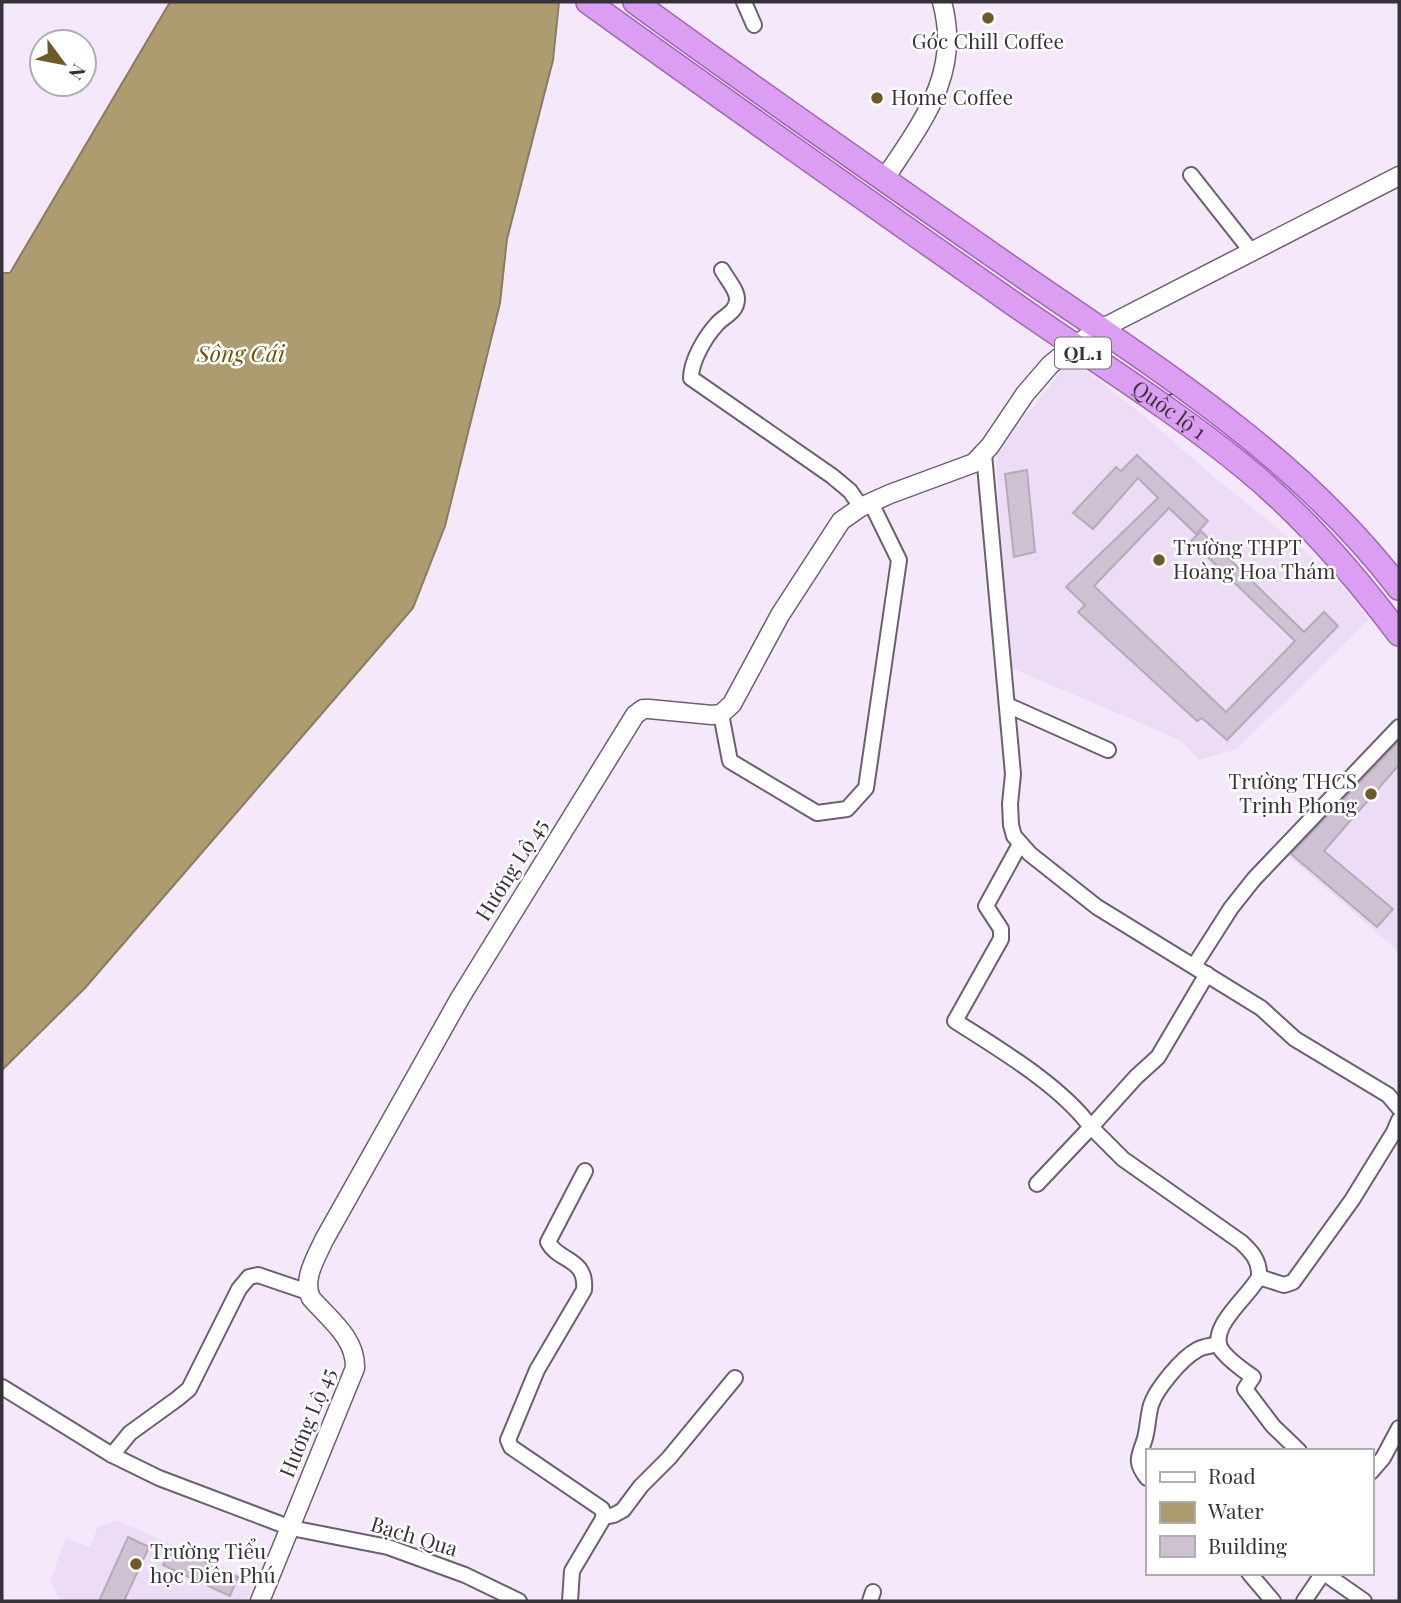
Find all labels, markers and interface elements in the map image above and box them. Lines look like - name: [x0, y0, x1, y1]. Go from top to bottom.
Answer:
- marker: Góc Chill Coffee: [980, 10, 996, 26]
- place label: Góc Chill Coffee: [912, 26, 1064, 54]
- north arrow: [28, 28, 98, 98]
- text: N: [63, 60, 93, 85]
- place label: Home Coffee: [891, 82, 1013, 110]
- marker: Home Coffee: [869, 90, 885, 106]
- water label: Sông Cái: [196, 337, 286, 368]
- road number: QL.1: [1055, 338, 1111, 368]
- street label: Quốc lộ 1: [1128, 373, 1213, 445]
- place label: Trường THPT Hoàng Hoa Thám: [1173, 532, 1336, 584]
- marker: Trường THPT Hoàng Hoa Thám: [1151, 552, 1167, 568]
- place label: Trường THCS Trịnh Phong: [1228, 766, 1357, 818]
- marker: Trường THCS Trịnh Phong: [1363, 786, 1379, 802]
- street label: Hương Lộ 45: [468, 812, 553, 925]
- street label: Hương Lộ 45: [271, 1363, 341, 1481]
- legend: [1146, 1449, 1373, 1575]
- text: Road: [1208, 1461, 1256, 1489]
- text: Water: [1207, 1496, 1264, 1524]
- street label: Bạch Qua: [368, 1509, 462, 1562]
- text: Building: [1208, 1531, 1287, 1559]
- place label: Trường Tiểu học Diên Phú: [150, 1536, 276, 1588]
- marker: Trường Tiểu học Diên Phú: [128, 1556, 144, 1572]

